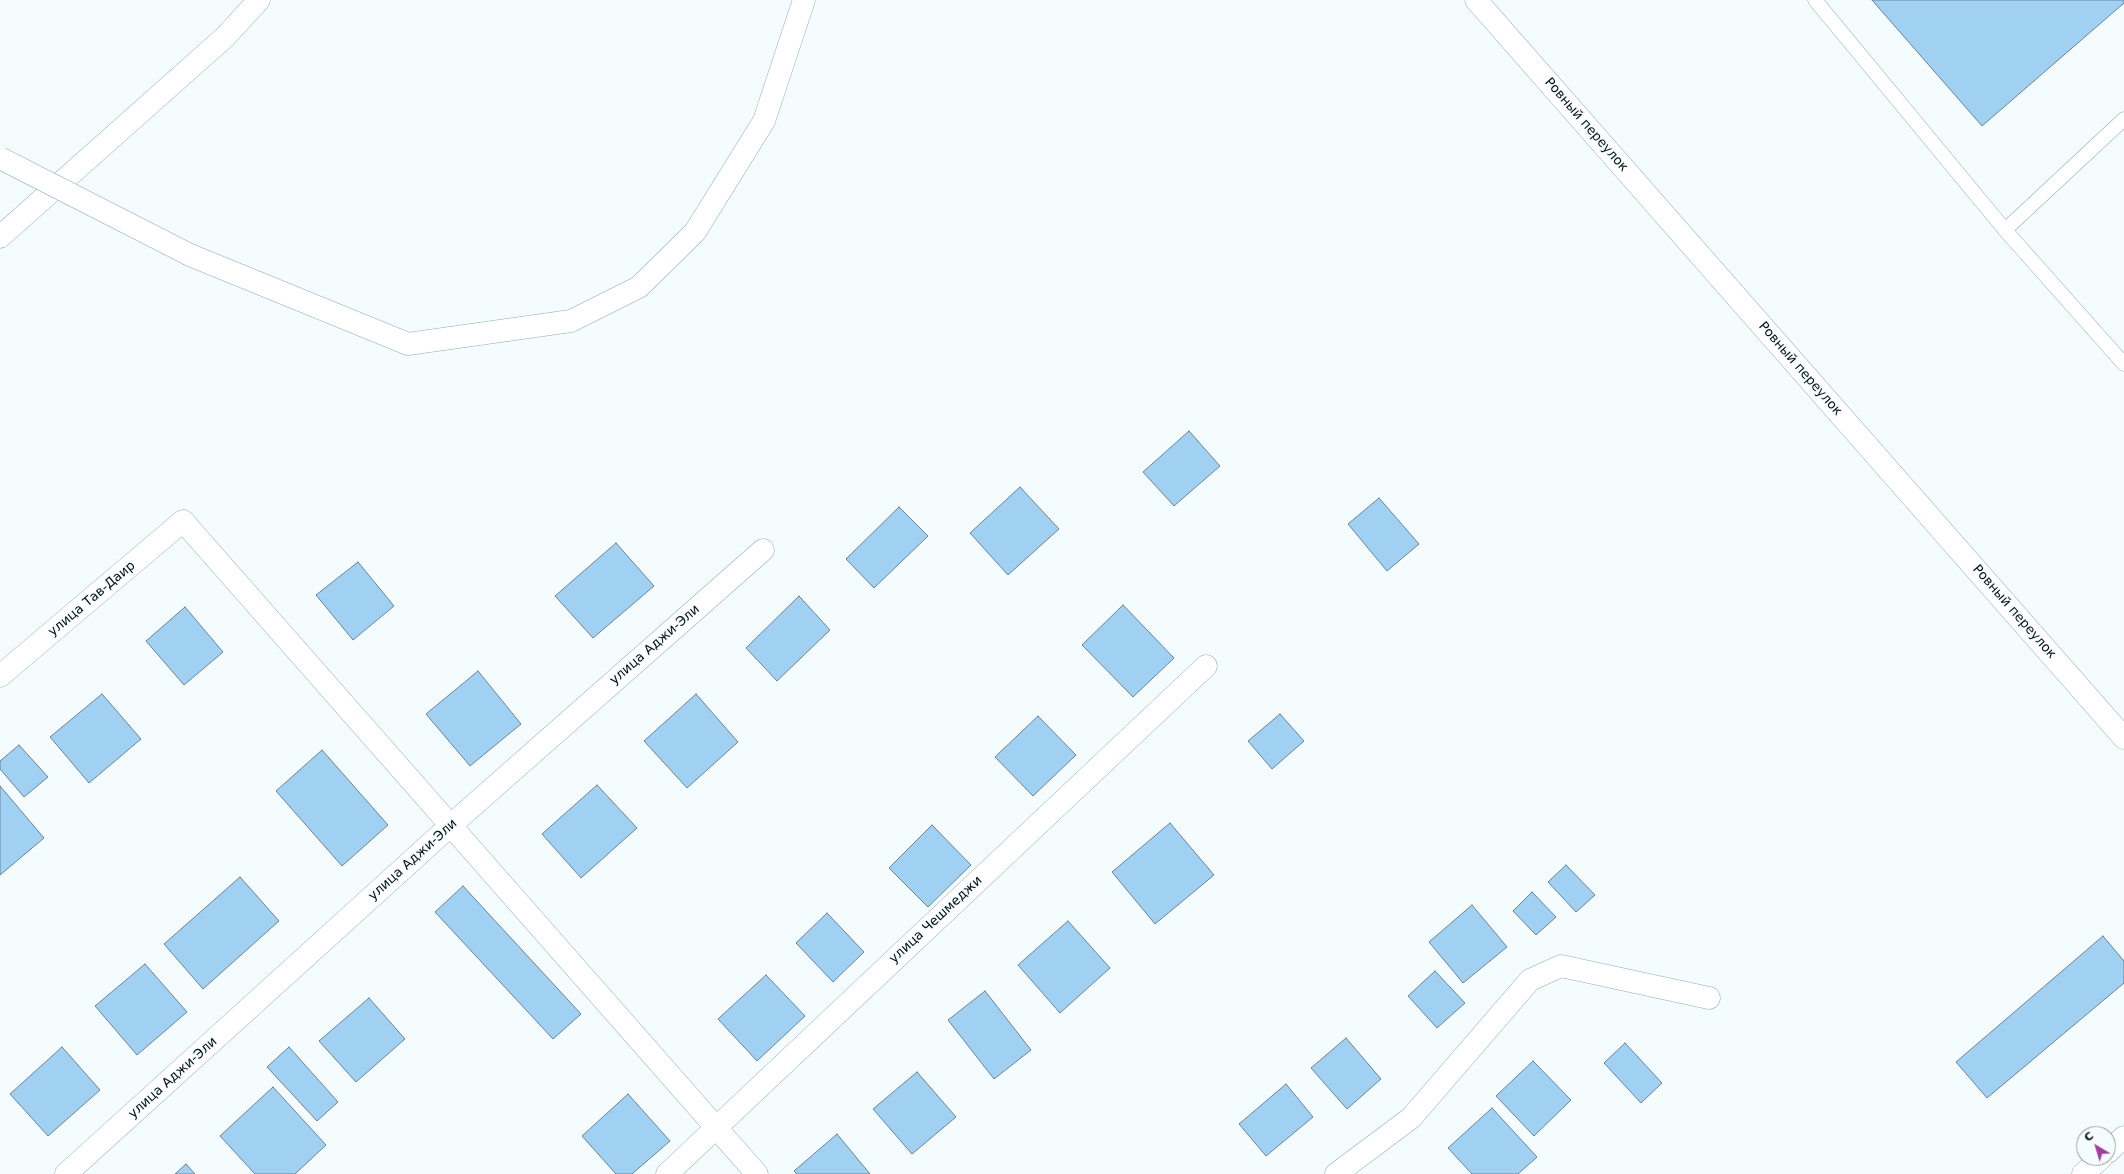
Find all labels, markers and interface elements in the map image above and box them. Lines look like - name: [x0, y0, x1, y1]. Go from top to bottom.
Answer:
- street label: Ровный переулок: [1541, 75, 1631, 175]
- street label: Ровный переулок: [1755, 319, 1845, 419]
- street label: улица Тав-Даир: [45, 558, 139, 640]
- street label: Ровный переулок: [1969, 562, 2059, 662]
- street label: улица Аджи-Эли: [607, 602, 703, 688]
- street label: улица Аджи-Эли: [365, 816, 461, 904]
- street label: улица Чешмеджи: [886, 873, 986, 967]
- street label: улица Аджи-Эли: [125, 1034, 221, 1122]
- north arrow: [2076, 1126, 2116, 1166]
- text: С: [2082, 1129, 2096, 1145]

